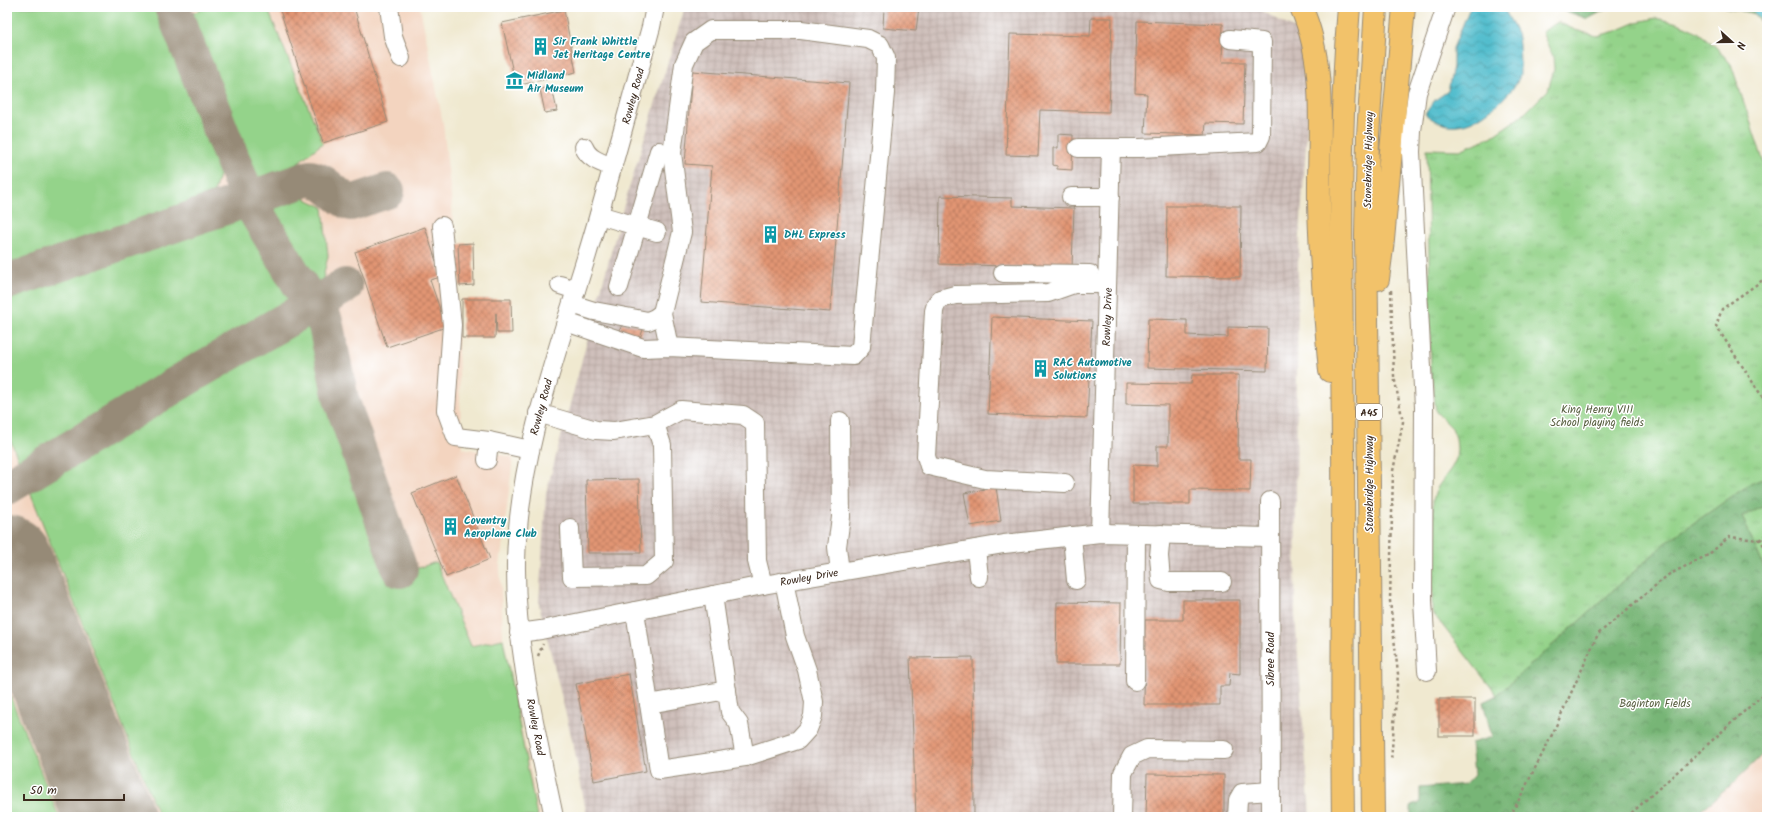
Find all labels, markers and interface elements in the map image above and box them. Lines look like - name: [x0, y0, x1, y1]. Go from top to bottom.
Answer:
- north arrow: [1712, 22, 1752, 62]
- place label: Sir Frank Whittle Jet Heritage Centre: [553, 33, 651, 64]
- building icon: Sir Frank Whittle Jet Heritage Centre: [530, 37, 550, 57]
- text: N: [1731, 39, 1750, 52]
- street label: Rowley Road: [618, 65, 650, 127]
- place label: Midland Air Museum: [527, 67, 584, 98]
- museum icon: Midland Air Museum: [504, 71, 524, 91]
- street label: Stonebridge Highway: [1359, 111, 1379, 209]
- building icon: DHL Express: [761, 224, 781, 244]
- place label: DHL Express: [784, 226, 846, 244]
- street label: Rowley Drive: [1098, 287, 1118, 347]
- place label: RAC Automotive Solutions: [1053, 354, 1132, 385]
- building icon: RAC Automotive Solutions: [1030, 358, 1050, 378]
- street label: Rowley Road: [526, 376, 558, 438]
- park label: King Henry VIII School playing fields: [1550, 401, 1644, 432]
- road number: A45: [1356, 404, 1382, 420]
- street label: Stonebridge Highway: [1361, 435, 1379, 532]
- place label: Coventry Aeroplane Club: [464, 512, 537, 543]
- building icon: Coventry Aeroplane Club: [441, 516, 461, 536]
- street label: Rowley Drive: [779, 564, 840, 592]
- street label: Sibree Road: [1262, 631, 1280, 686]
- park label: Baginton Fields: [1619, 695, 1691, 713]
- street label: Rowley Road: [521, 697, 549, 758]
- scale bar: [24, 776, 124, 802]
- text: 50 m: [30, 781, 57, 800]

